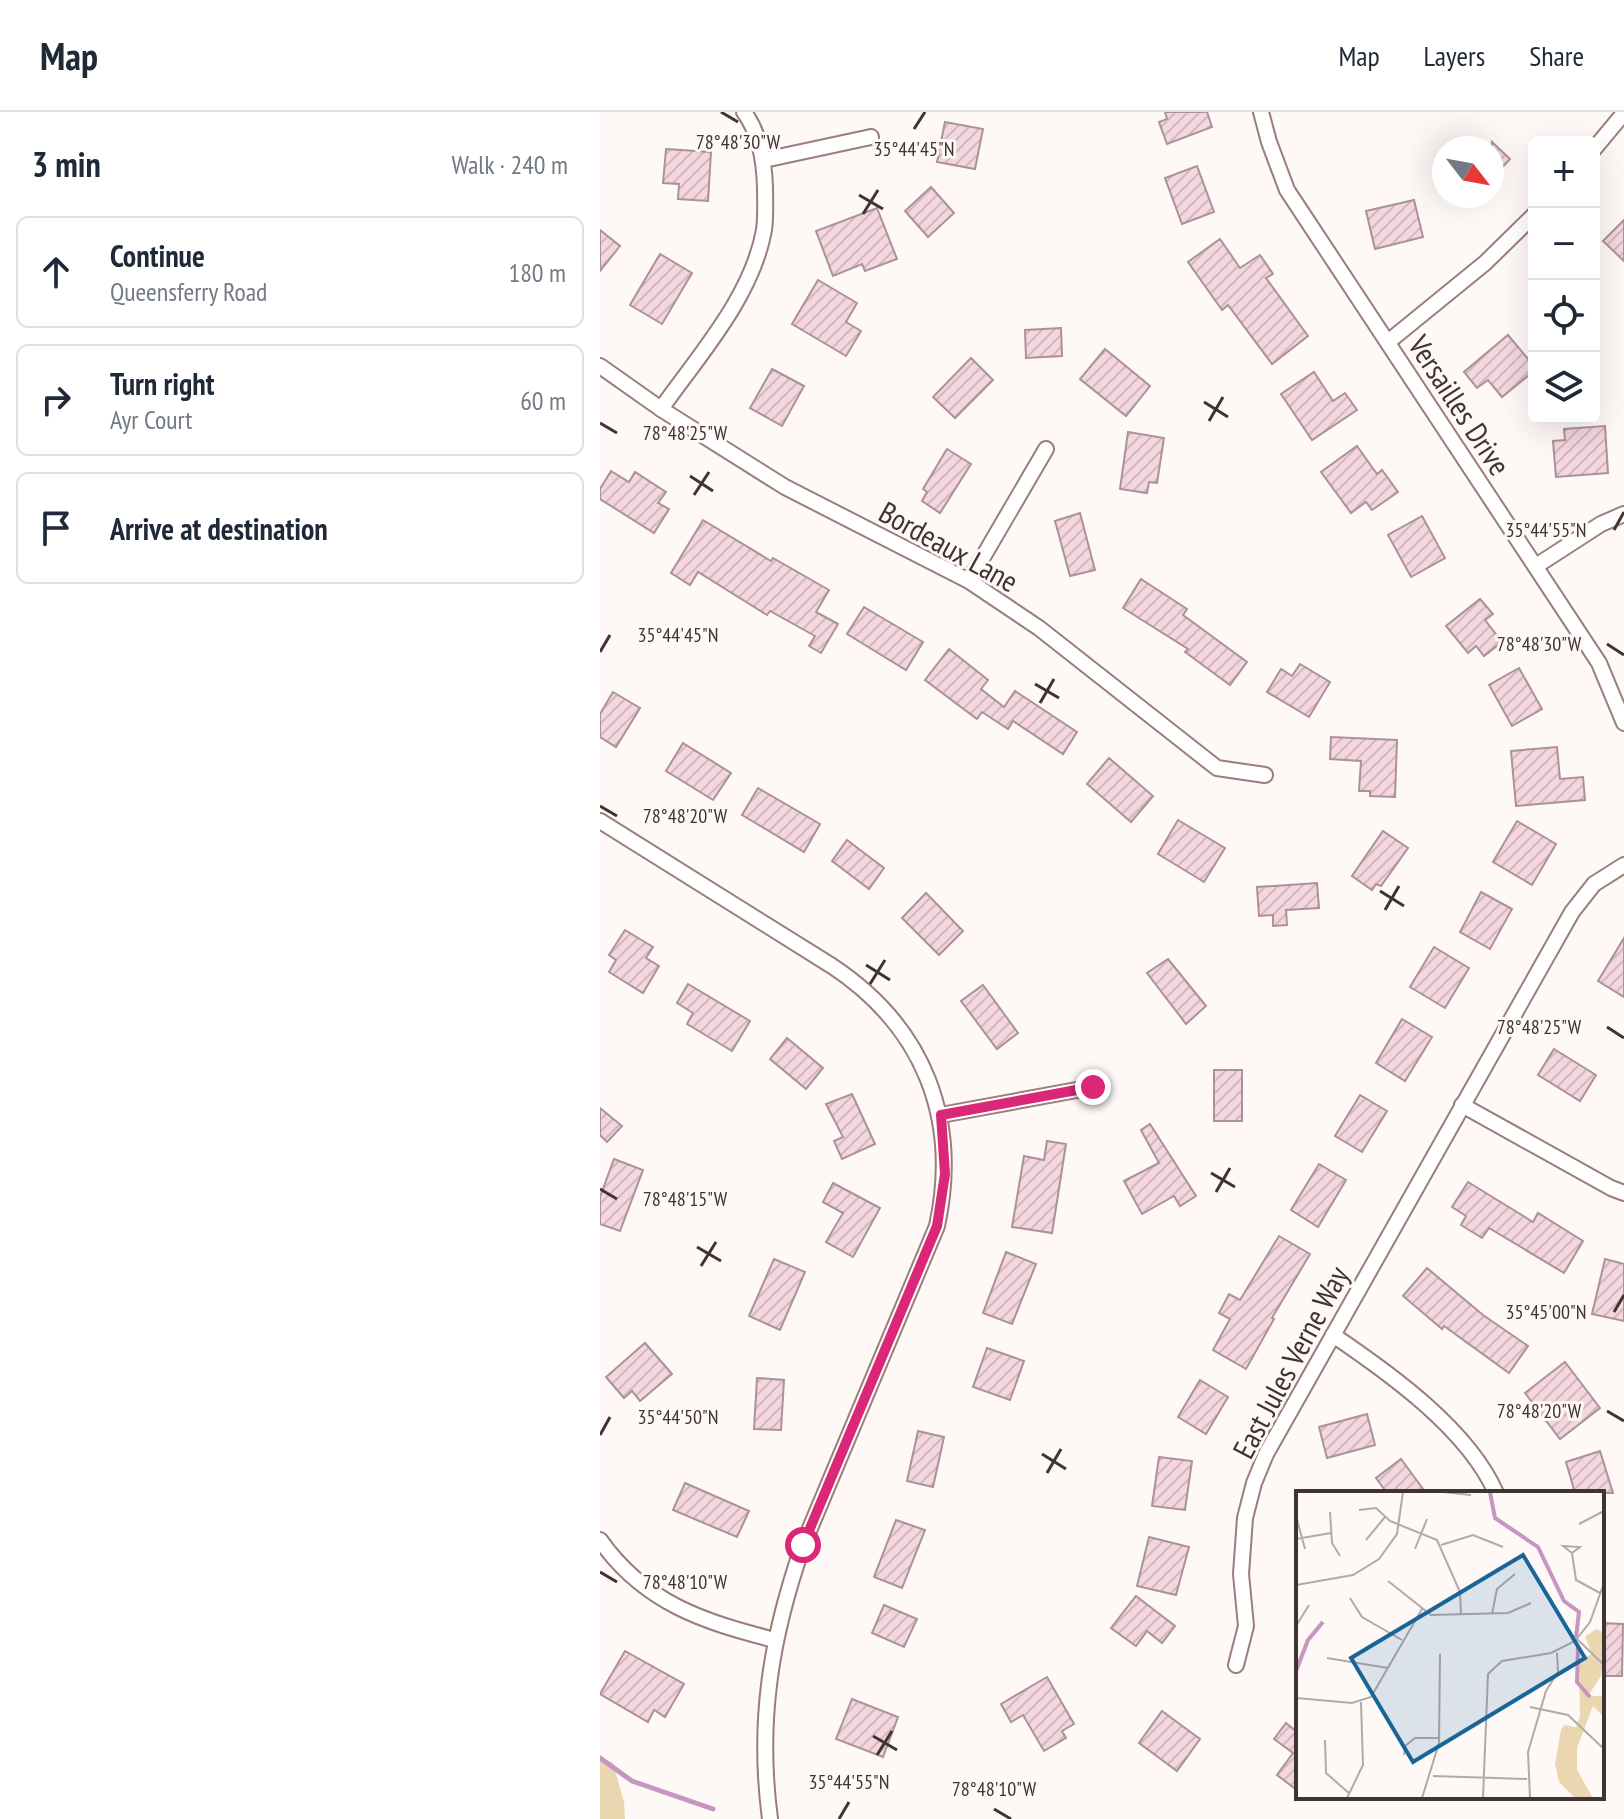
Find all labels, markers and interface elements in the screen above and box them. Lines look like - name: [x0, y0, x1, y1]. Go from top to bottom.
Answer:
- text: Map: [40, 31, 98, 80]
- text: Map: [1338, 37, 1380, 74]
- text: Layers: [1424, 37, 1485, 74]
- text: Share: [1529, 37, 1584, 74]
- text: 78°48'30"W: [696, 129, 781, 155]
- text: 35°44'45"N: [874, 136, 954, 162]
- north arrow: [1432, 136, 1504, 208]
- map controls: [1528, 136, 1600, 424]
- button: +: [1528, 136, 1600, 208]
- text: 3 min: [32, 142, 101, 186]
- text: Walk · 240 m: [451, 148, 568, 181]
- button: −: [1528, 208, 1600, 280]
- text: Continue: [110, 236, 205, 275]
- icon: ahead: [34, 250, 78, 294]
- text: 180 m: [508, 256, 566, 289]
- text: Queensferry Road: [110, 275, 267, 308]
- button: locate: [1528, 280, 1600, 352]
- street label: Versailles Drive: [1400, 327, 1520, 482]
- button: layers: [1528, 352, 1600, 424]
- text: Turn right: [110, 364, 214, 403]
- icon: right: [34, 378, 78, 422]
- text: 60 m: [520, 384, 566, 417]
- text: Ayr Court: [110, 403, 193, 436]
- text: 78°48'25"W: [643, 420, 728, 446]
- street label: Bordeaux Lane: [873, 492, 1025, 600]
- icon: arrive: [34, 506, 78, 550]
- text: Arrive at destination: [110, 509, 328, 548]
- text: 35°44'55"N: [1506, 517, 1586, 543]
- text: 35°44'45"N: [638, 622, 718, 648]
- text: 78°48'30"W: [1497, 631, 1582, 657]
- text: 78°48'20"W: [643, 803, 728, 829]
- text: 78°48'25"W: [1497, 1014, 1582, 1040]
- route end: [1075, 1069, 1111, 1105]
- text: 78°48'15"W: [643, 1186, 728, 1212]
- street label: East Jules Verne Way: [1223, 1259, 1357, 1465]
- text: 35°45'00"N: [1506, 1299, 1586, 1325]
- text: 78°48'20"W: [1497, 1398, 1582, 1424]
- text: 35°44'50"N: [638, 1404, 718, 1430]
- inset map: [1296, 1491, 1604, 1799]
- route start: [785, 1527, 821, 1563]
- text: 78°48'10"W: [643, 1569, 728, 1595]
- text: 35°44'55"N: [809, 1769, 889, 1795]
- text: 78°48'10"W: [952, 1776, 1037, 1802]

